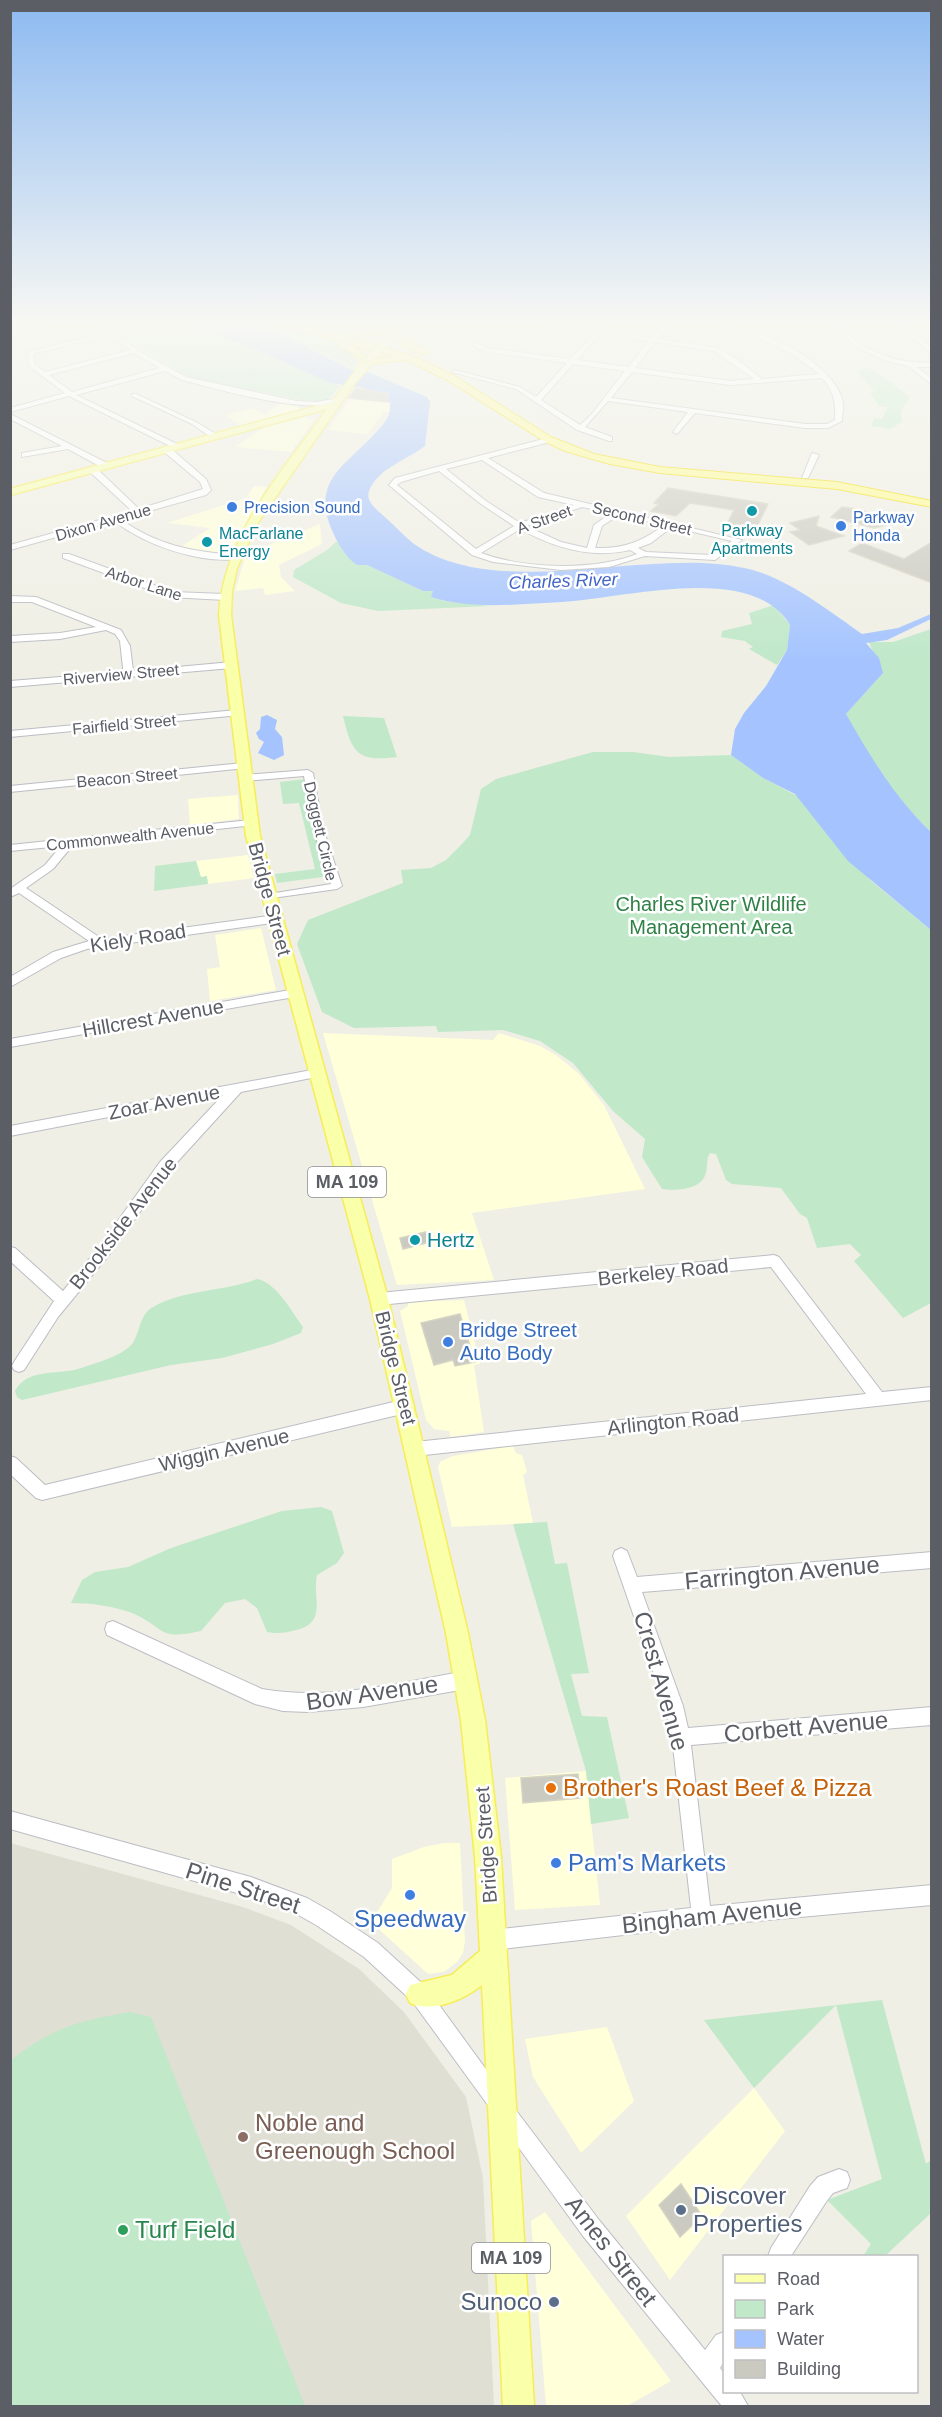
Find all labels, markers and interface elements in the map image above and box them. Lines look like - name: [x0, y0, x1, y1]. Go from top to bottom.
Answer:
- place label: Precision Sound: [244, 499, 361, 516]
- street label: Second Street: [591, 499, 694, 538]
- marker: Precision Sound: [225, 500, 239, 514]
- street label: Dixon Avenue: [53, 501, 153, 544]
- street label: A Street: [515, 502, 574, 537]
- marker: Parkway Apartments: [745, 504, 759, 518]
- place label: Parkway Honda: [853, 509, 914, 544]
- marker: Parkway Honda: [834, 519, 848, 533]
- place label: Parkway Apartments: [711, 522, 793, 557]
- place label: MacFarlane Energy: [219, 525, 304, 560]
- marker: MacFarlane Energy: [200, 535, 214, 549]
- street label: Arbor Lane: [104, 563, 184, 604]
- water label: Charles River: [508, 569, 619, 593]
- street label: Riverview Street: [62, 661, 180, 688]
- street label: Fairfield Street: [71, 711, 177, 737]
- street label: Beacon Street: [76, 765, 179, 790]
- street label: Doggett Circle: [301, 780, 340, 883]
- street label: Commonwealth Avenue: [45, 819, 215, 854]
- street label: Bridge Street: [244, 840, 296, 959]
- park label: Charles River Wildlife Management Area: [615, 893, 807, 938]
- street label: Kiely Road: [89, 920, 187, 956]
- street label: Hillcrest Avenue: [81, 995, 225, 1041]
- street label: Zoar Avenue: [106, 1080, 222, 1124]
- street label: Brookside Avenue: [65, 1153, 181, 1293]
- road number: MA 109: [308, 1167, 386, 1197]
- place label: Hertz: [427, 1229, 475, 1251]
- marker: Hertz: [408, 1233, 422, 1247]
- street label: Berkeley Road: [597, 1254, 729, 1290]
- street label: Bridge Street: [371, 1309, 421, 1428]
- place label: Bridge Street Auto Body: [460, 1319, 577, 1364]
- marker: Bridge Street Auto Body: [441, 1335, 455, 1349]
- street label: Arlington Road: [606, 1403, 740, 1439]
- street label: Wiggin Avenue: [157, 1424, 291, 1476]
- street label: Farrington Avenue: [683, 1551, 881, 1594]
- street label: Crest Avenue: [629, 1608, 694, 1754]
- street label: Bow Avenue: [304, 1670, 440, 1715]
- street label: Corbett Avenue: [723, 1706, 889, 1747]
- place label: Brother's Roast Beef & Pizza: [563, 1774, 872, 1801]
- marker: Brother's Roast Beef & Pizza: [544, 1781, 558, 1795]
- street label: Bridge Street: [471, 1786, 501, 1904]
- place label: Pam's Markets: [568, 1849, 726, 1876]
- street label: Pine Street: [183, 1856, 304, 1919]
- marker: Pam's Markets: [549, 1856, 563, 1870]
- marker: Speedway: [403, 1888, 417, 1902]
- street label: Bingham Avenue: [621, 1893, 803, 1938]
- place label: Speedway: [354, 1905, 466, 1932]
- place label: Noble and Greenough School: [255, 2109, 455, 2164]
- marker: Noble and Greenough School: [236, 2130, 250, 2144]
- place label: Discover Properties: [693, 2182, 802, 2237]
- street label: Ames Street: [560, 2190, 663, 2311]
- marker: Discover Properties: [674, 2203, 688, 2217]
- place label: Turf Field: [135, 2216, 235, 2243]
- marker: Turf Field: [116, 2223, 130, 2237]
- road number: MA 109: [472, 2243, 550, 2273]
- legend: [723, 2255, 918, 2393]
- text: Road: [777, 2269, 820, 2289]
- place label: Sunoco: [461, 2288, 542, 2315]
- marker: Sunoco: [547, 2295, 561, 2309]
- text: Park: [777, 2299, 815, 2319]
- text: Water: [777, 2329, 824, 2349]
- text: Building: [777, 2359, 841, 2379]

